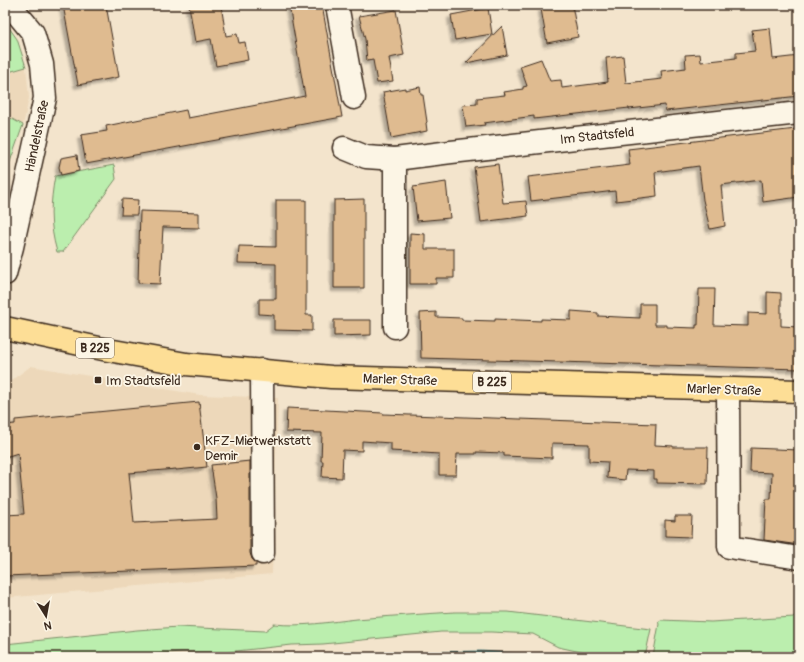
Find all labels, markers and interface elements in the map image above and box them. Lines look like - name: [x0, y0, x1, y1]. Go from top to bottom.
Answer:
- street label: Händelstraße: [22, 98, 53, 174]
- street label: Im Stadtsfeld: [559, 124, 635, 148]
- road number: B 225: [76, 338, 114, 358]
- street label: Marler Straße: [363, 371, 438, 389]
- road number: B 225: [473, 372, 511, 392]
- place label: Im Stadtsfeld: [106, 373, 181, 389]
- marker: Im Stadtsfeld: [93, 375, 103, 385]
- street label: Marler Straße: [687, 381, 762, 399]
- place label: KFZ-Mietwerkstatt Demir: [205, 433, 312, 464]
- marker: KFZ-Mietwerkstatt Demir: [192, 442, 202, 452]
- north arrow: [26, 596, 66, 636]
- text: N: [42, 618, 53, 633]

